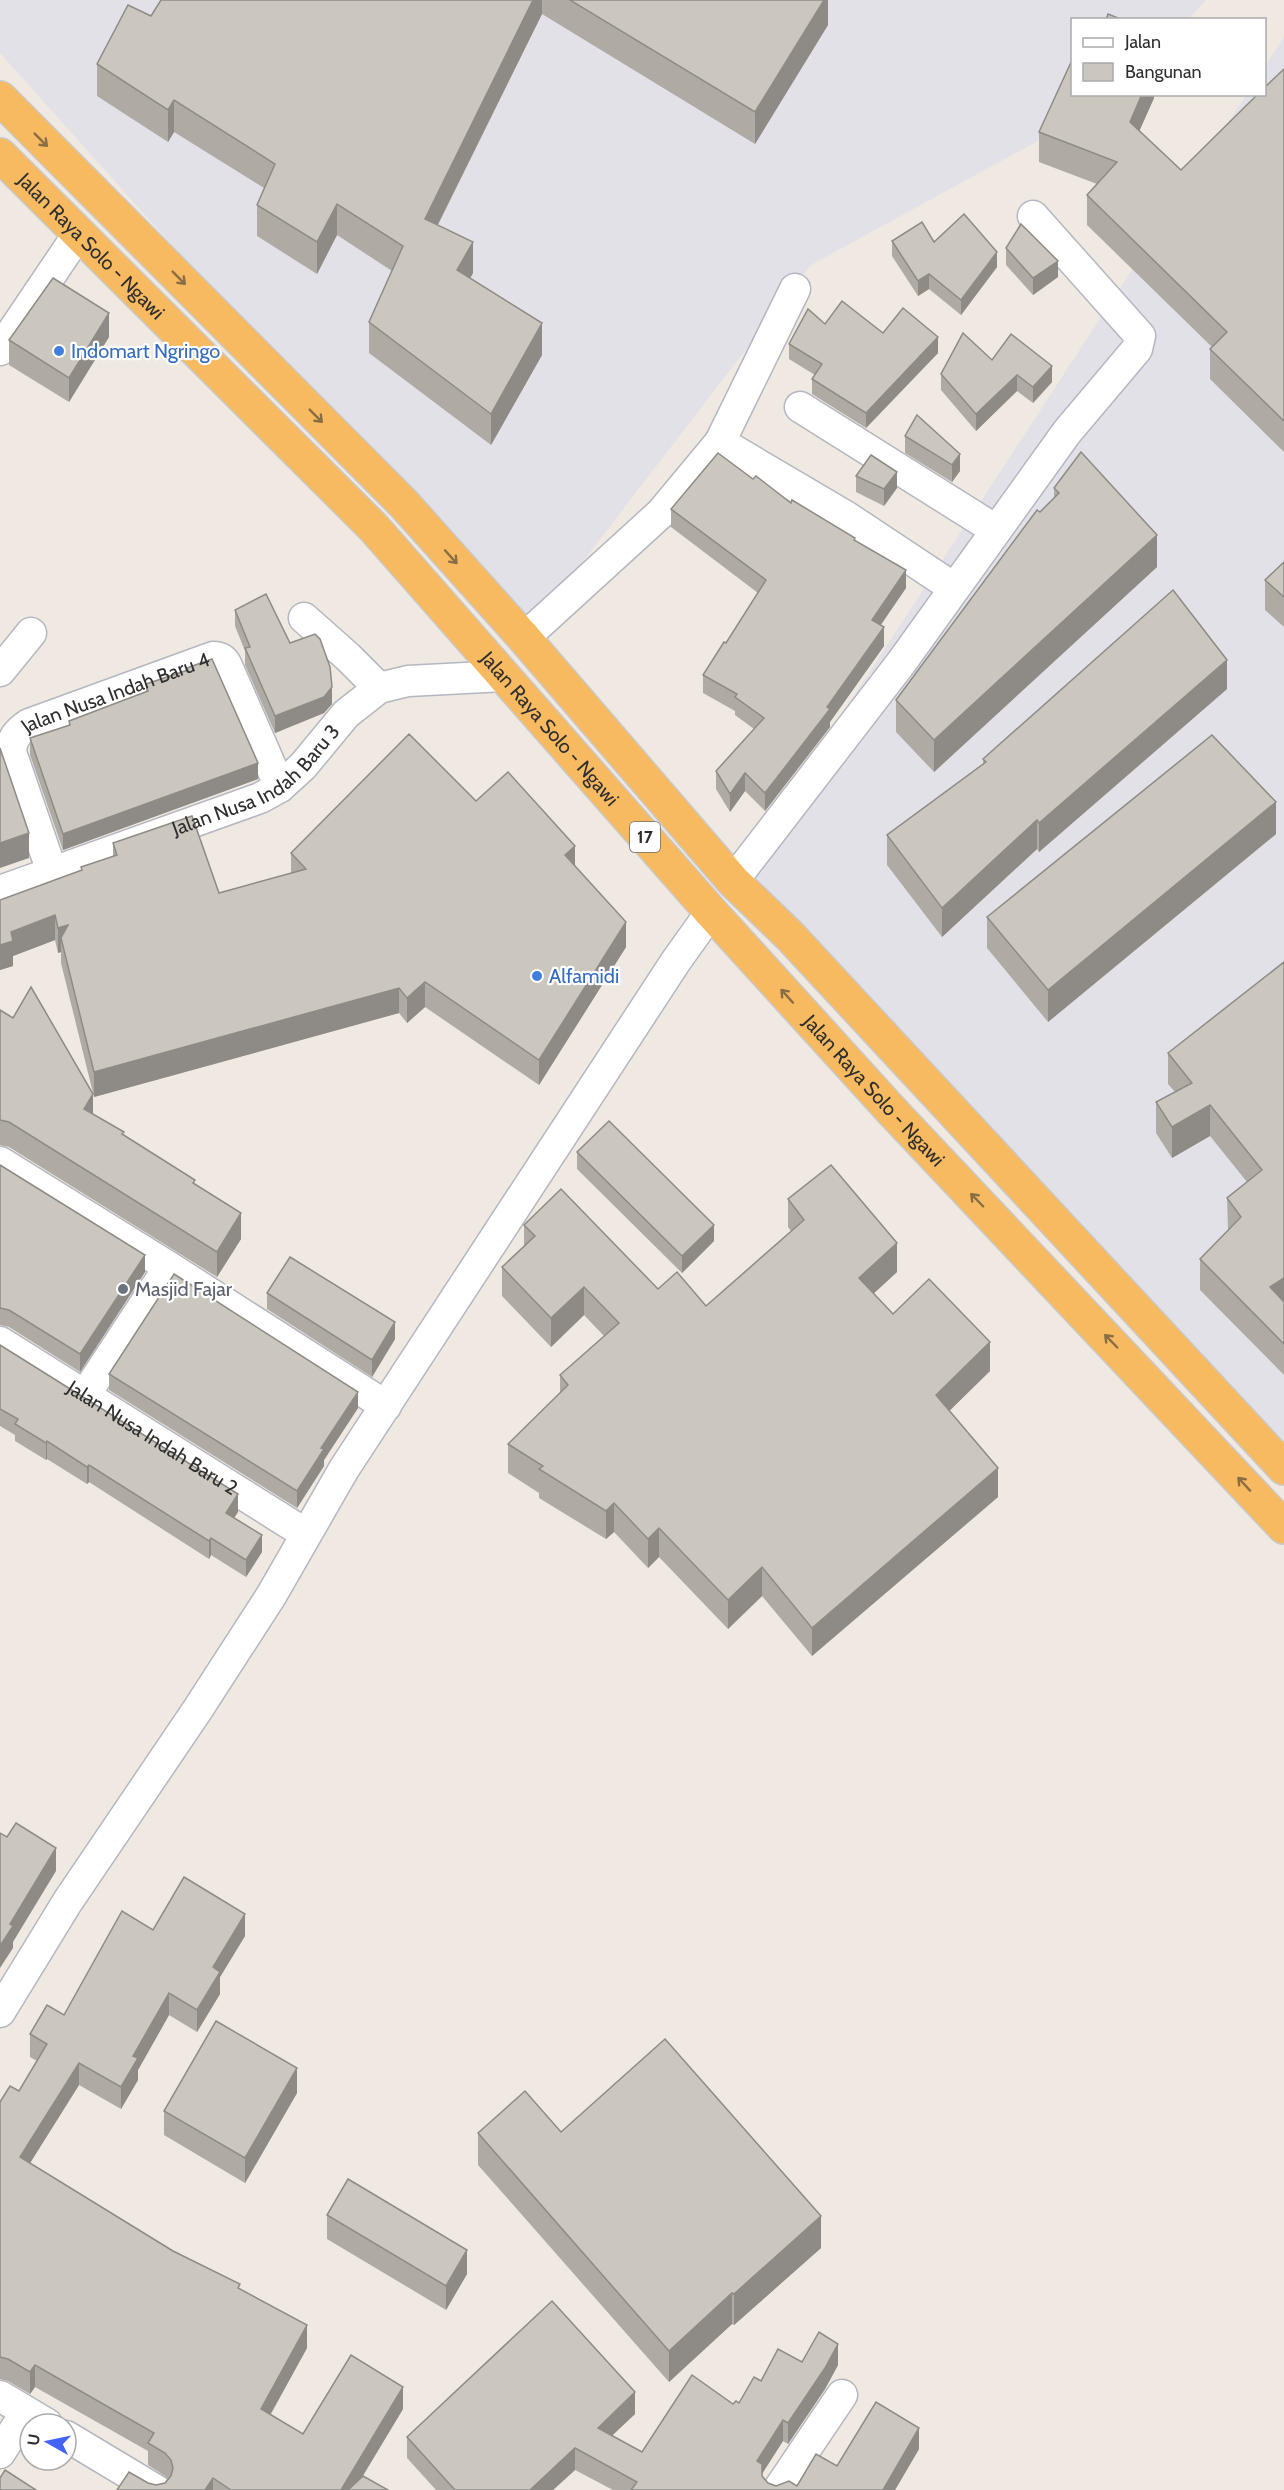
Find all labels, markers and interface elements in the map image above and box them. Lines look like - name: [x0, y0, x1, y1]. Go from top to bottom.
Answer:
- legend: [1071, 18, 1266, 96]
- text: Jalan: [1124, 31, 1161, 53]
- text: Bangunan: [1125, 61, 1202, 83]
- one-way arrow: [34, 132, 49, 147]
- street label: Jalan Raya Solo - Ngawi: [12, 167, 170, 324]
- one-way arrow: [171, 271, 186, 285]
- place label: Indomart Ngringo: [71, 339, 220, 363]
- marker: Indomart Ngringo: [52, 344, 66, 358]
- one-way arrow: [309, 409, 324, 424]
- one-way arrow: [444, 549, 458, 564]
- street label: Jalan Raya Solo - Ngawi: [475, 646, 624, 811]
- street label: Jalan Nusa Indah Baru 4: [16, 647, 213, 738]
- street label: Jalan Nusa Indah Baru 3: [168, 719, 344, 841]
- road number: 17: [630, 822, 660, 852]
- place label: Alfamidi: [549, 964, 619, 988]
- marker: Alfamidi: [530, 969, 544, 983]
- one-way arrow: [780, 988, 794, 1003]
- street label: Jalan Raya Solo - Ngawi: [798, 1009, 950, 1171]
- one-way arrow: [969, 1193, 984, 1208]
- place label: Masjid Fajar: [135, 1277, 233, 1301]
- marker: Masjid Fajar: [116, 1282, 130, 1296]
- one-way arrow: [1104, 1334, 1118, 1349]
- street label: Jalan Nusa Indah Baru 2: [62, 1375, 242, 1500]
- one-way arrow: [1237, 1477, 1251, 1492]
- north arrow: [18, 2412, 78, 2472]
- text: U: [23, 2433, 44, 2447]

